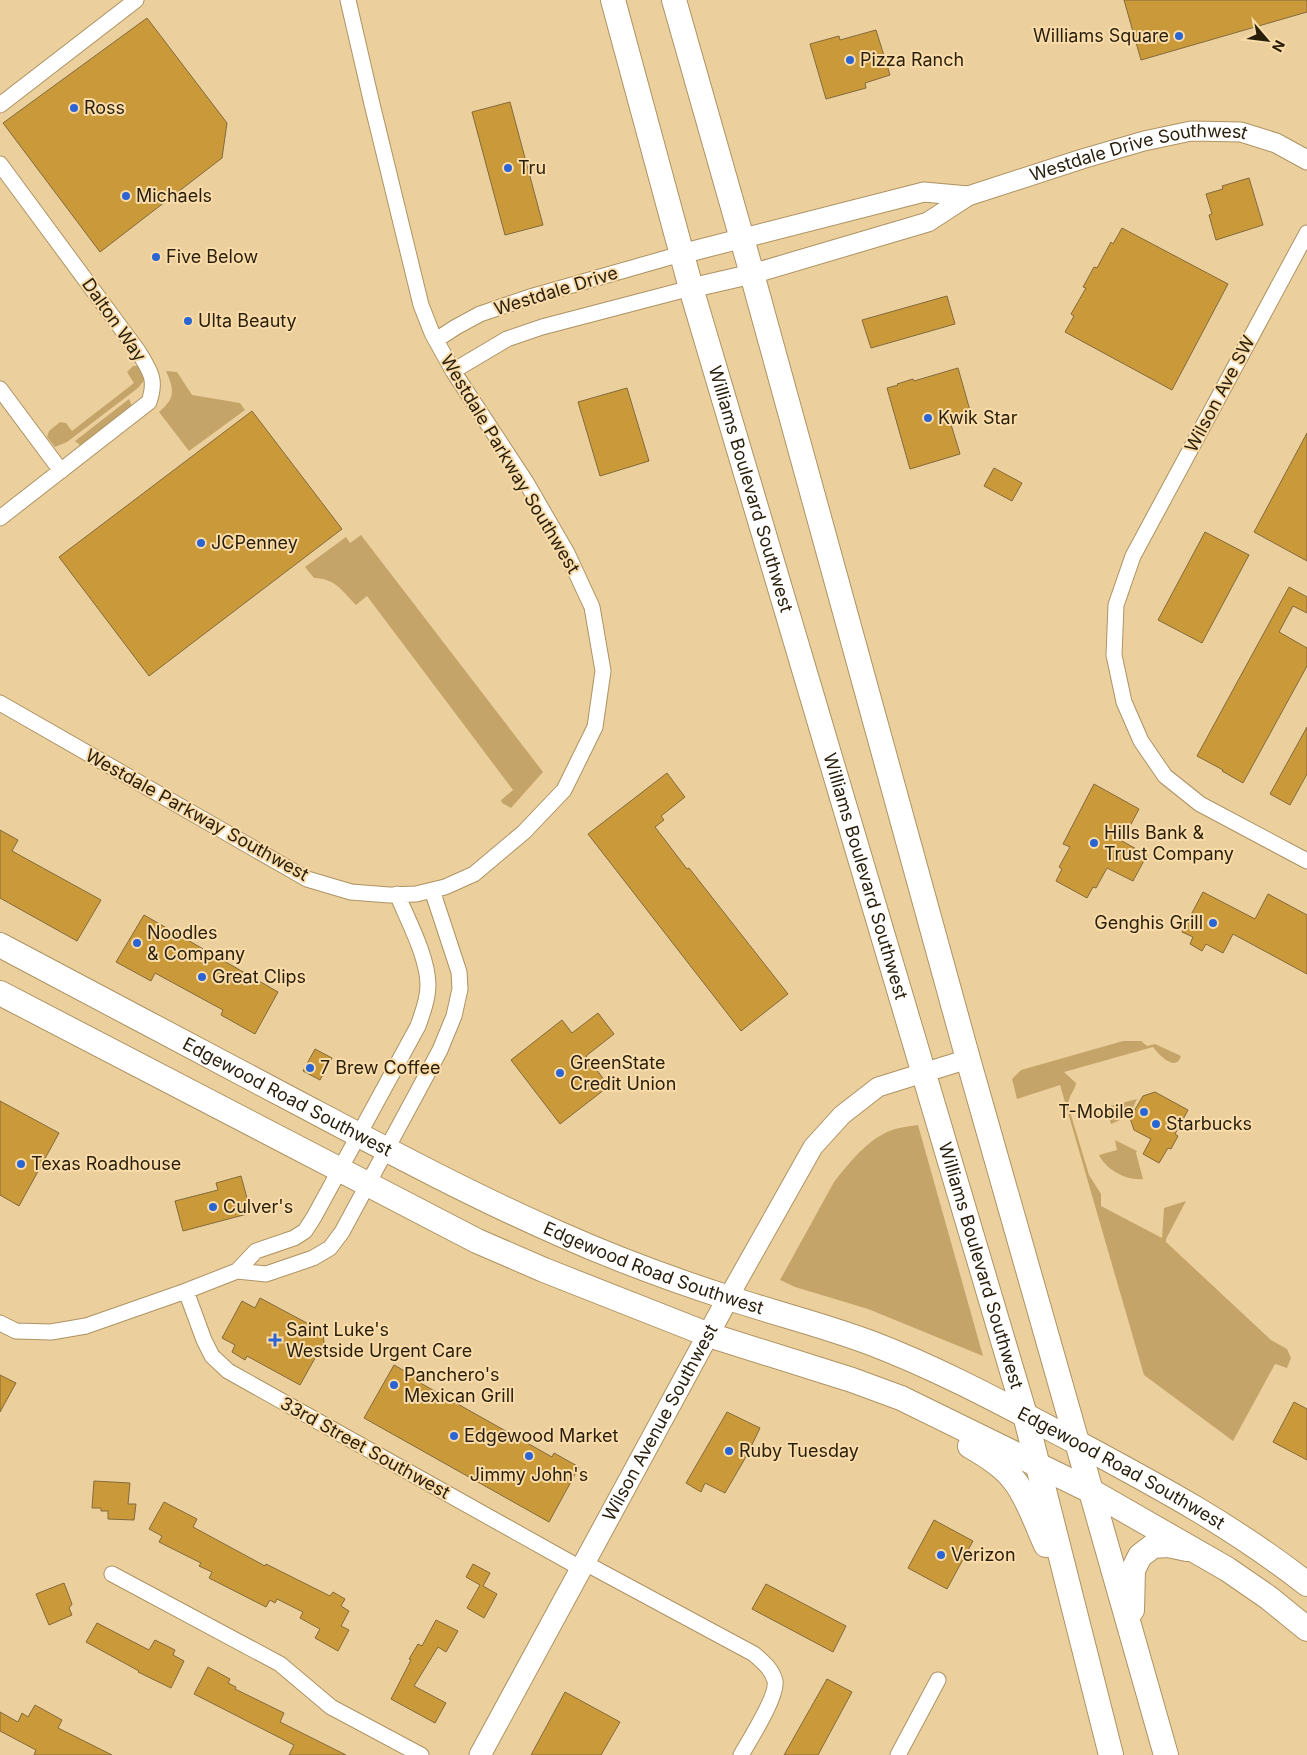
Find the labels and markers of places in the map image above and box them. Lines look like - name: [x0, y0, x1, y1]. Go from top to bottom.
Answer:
- place label: Williams Square: [1033, 25, 1169, 46]
- marker: Williams Square: [1173, 30, 1185, 42]
- place label: Pizza Ranch: [860, 49, 964, 70]
- marker: Pizza Ranch: [844, 54, 856, 66]
- place label: Ross: [84, 97, 125, 118]
- marker: Ross: [68, 102, 80, 114]
- place label: Tru: [518, 157, 546, 178]
- marker: Tru: [502, 162, 514, 174]
- place label: Michaels: [136, 185, 212, 206]
- marker: Michaels: [120, 190, 132, 202]
- place label: Five Below: [166, 246, 258, 267]
- marker: Five Below: [150, 251, 162, 263]
- place label: Ulta Beauty: [198, 310, 297, 331]
- marker: Ulta Beauty: [182, 315, 194, 327]
- place label: Kwik Star: [938, 407, 1018, 428]
- marker: Kwik Star: [922, 412, 934, 424]
- place label: JCPenney: [211, 532, 298, 553]
- marker: JCPenney: [195, 537, 207, 549]
- place label: Hills Bank & Trust Company: [1104, 822, 1234, 864]
- marker: Hills Bank & Trust Company: [1088, 837, 1100, 849]
- place label: Genghis Grill: [1094, 912, 1203, 933]
- marker: Genghis Grill: [1207, 917, 1219, 929]
- place label: Noodles & Company: [147, 922, 245, 964]
- marker: Noodles & Company: [131, 937, 143, 949]
- place label: Great Clips: [212, 966, 306, 987]
- marker: Great Clips: [196, 971, 208, 983]
- place label: GreenState Credit Union: [570, 1052, 676, 1094]
- place label: 7 Brew Coffee: [320, 1057, 441, 1078]
- marker: 7 Brew Coffee: [304, 1062, 316, 1074]
- marker: GreenState Credit Union: [554, 1067, 566, 1079]
- place label: T-Mobile: [1058, 1101, 1134, 1122]
- marker: T-Mobile: [1138, 1106, 1150, 1118]
- place label: Starbucks: [1166, 1113, 1252, 1134]
- marker: Starbucks: [1150, 1118, 1162, 1130]
- place label: Texas Roadhouse: [31, 1153, 181, 1174]
- marker: Texas Roadhouse: [15, 1158, 27, 1170]
- place label: Culver's: [223, 1196, 293, 1217]
- marker: Culver's: [207, 1201, 219, 1213]
- place label: Saint Luke's Westside Urgent Care: [286, 1319, 472, 1361]
- marker: Saint Luke's Westside Urgent Care: [268, 1333, 282, 1347]
- place label: Panchero's Mexican Grill: [404, 1364, 514, 1406]
- marker: Panchero's Mexican Grill: [388, 1379, 400, 1391]
- place label: Edgewood Market: [464, 1425, 619, 1446]
- marker: Edgewood Market: [448, 1430, 460, 1442]
- place label: Ruby Tuesday: [739, 1440, 859, 1461]
- marker: Ruby Tuesday: [723, 1445, 735, 1457]
- marker: Jimmy John's: [523, 1450, 535, 1462]
- place label: Jimmy John's: [470, 1464, 588, 1485]
- place label: Verizon: [951, 1544, 1016, 1565]
- marker: Verizon: [935, 1549, 947, 1561]

